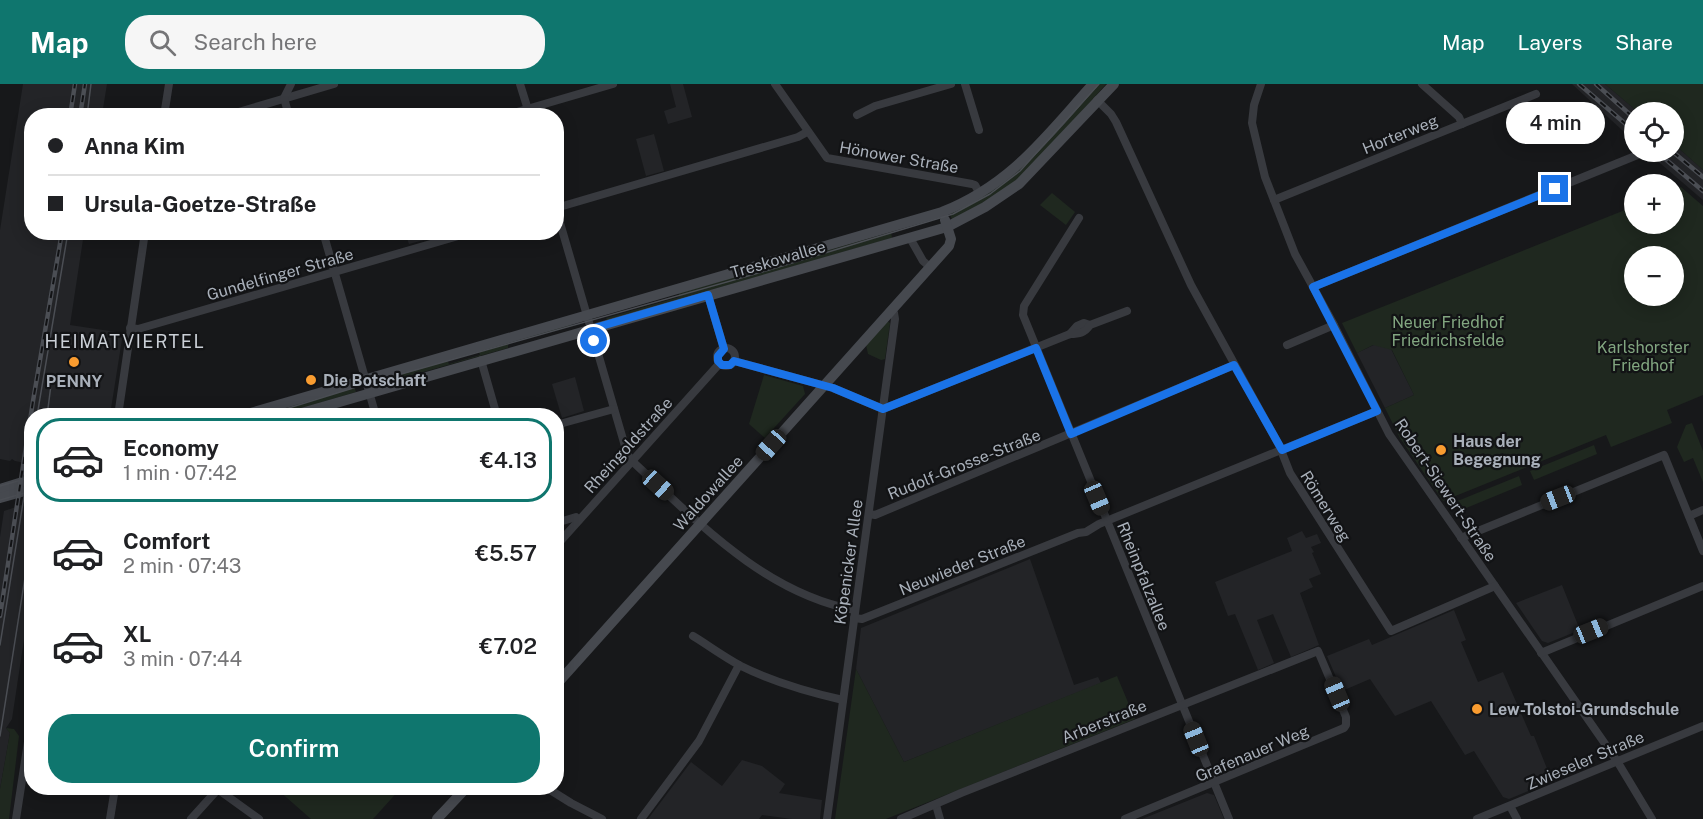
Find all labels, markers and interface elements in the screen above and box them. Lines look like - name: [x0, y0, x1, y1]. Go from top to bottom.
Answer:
- search box: [125, 15, 545, 69]
- text: Map: [30, 26, 89, 59]
- icon: search: [146, 26, 179, 59]
- text: Search here: [194, 29, 317, 55]
- text: Map: [1442, 30, 1485, 55]
- text: Layers: [1518, 30, 1582, 55]
- text: Share: [1615, 30, 1673, 55]
- callout: 4 min: [1506, 102, 1604, 144]
- map controls: [1624, 102, 1684, 306]
- button: locate: [1624, 102, 1684, 162]
- street label: Horterweg: [1360, 111, 1441, 158]
- text: 4 min: [1529, 111, 1582, 135]
- text: Anna Kim: [84, 133, 185, 159]
- street label: Hönower Straße: [838, 138, 960, 177]
- button: +: [1624, 174, 1684, 234]
- route end: [1541, 175, 1568, 202]
- text: Ursula-Goetze-Straße: [84, 191, 316, 217]
- street label: Treskowallee: [728, 237, 828, 282]
- street label: Gundelfinger Straße: [205, 244, 356, 305]
- button: −: [1624, 246, 1684, 306]
- park label: Neuer Friedhof Friedrichsfelde: [1392, 313, 1504, 350]
- route start: [580, 327, 607, 354]
- district label: HEIMATVIERTEL: [45, 331, 206, 352]
- park label: Karlshorster Friedhof: [1597, 338, 1689, 375]
- marker: PENNY: [67, 355, 81, 369]
- place label: Die Botschaft: [323, 371, 427, 390]
- place label: PENNY: [46, 372, 102, 391]
- marker: Die Botschaft: [304, 373, 318, 387]
- street label: Rheingoldstraße: [580, 393, 676, 497]
- street label: Robert-Siewert-Straße: [1391, 415, 1501, 565]
- street label: Rudolf-Grosse-Straße: [885, 425, 1043, 504]
- car: [752, 426, 790, 464]
- place label: Haus der Begegnung: [1453, 432, 1541, 469]
- icon: car: [51, 433, 105, 487]
- text: Economy: [123, 435, 219, 461]
- marker: Haus der Begegnung: [1434, 443, 1448, 457]
- text: €4.13: [480, 447, 537, 473]
- street label: Waldowallee: [670, 452, 747, 535]
- text: 1 min · 07:42: [123, 461, 237, 485]
- car: [639, 466, 677, 504]
- street label: Römerweg: [1296, 467, 1355, 545]
- car: [1082, 478, 1112, 518]
- car: [1538, 483, 1578, 513]
- street label: Köpenicker Allee: [830, 498, 867, 626]
- street label: Rheinpfalzallee: [1113, 519, 1174, 633]
- icon: car: [51, 526, 105, 580]
- text: Comfort: [123, 528, 210, 554]
- street label: Neuwieder Straße: [896, 531, 1028, 599]
- text: €5.57: [475, 540, 537, 566]
- text: 2 min · 07:43: [123, 554, 241, 578]
- car: [1571, 616, 1611, 646]
- icon: car: [51, 619, 105, 673]
- text: XL: [123, 621, 151, 647]
- text: €7.02: [479, 633, 537, 659]
- text: 3 min · 07:44: [123, 647, 242, 671]
- car: [1322, 674, 1352, 714]
- street label: Arberstraße: [1059, 696, 1149, 747]
- place label: Lew-Tolstoi-Grundschule: [1489, 700, 1679, 719]
- marker: Lew-Tolstoi-Grundschule: [1470, 702, 1484, 716]
- button: Confirm: [48, 714, 540, 783]
- car: [1181, 719, 1211, 759]
- street label: Grafenauer Weg: [1193, 721, 1312, 786]
- street label: Zwieseler Straße: [1523, 727, 1647, 794]

